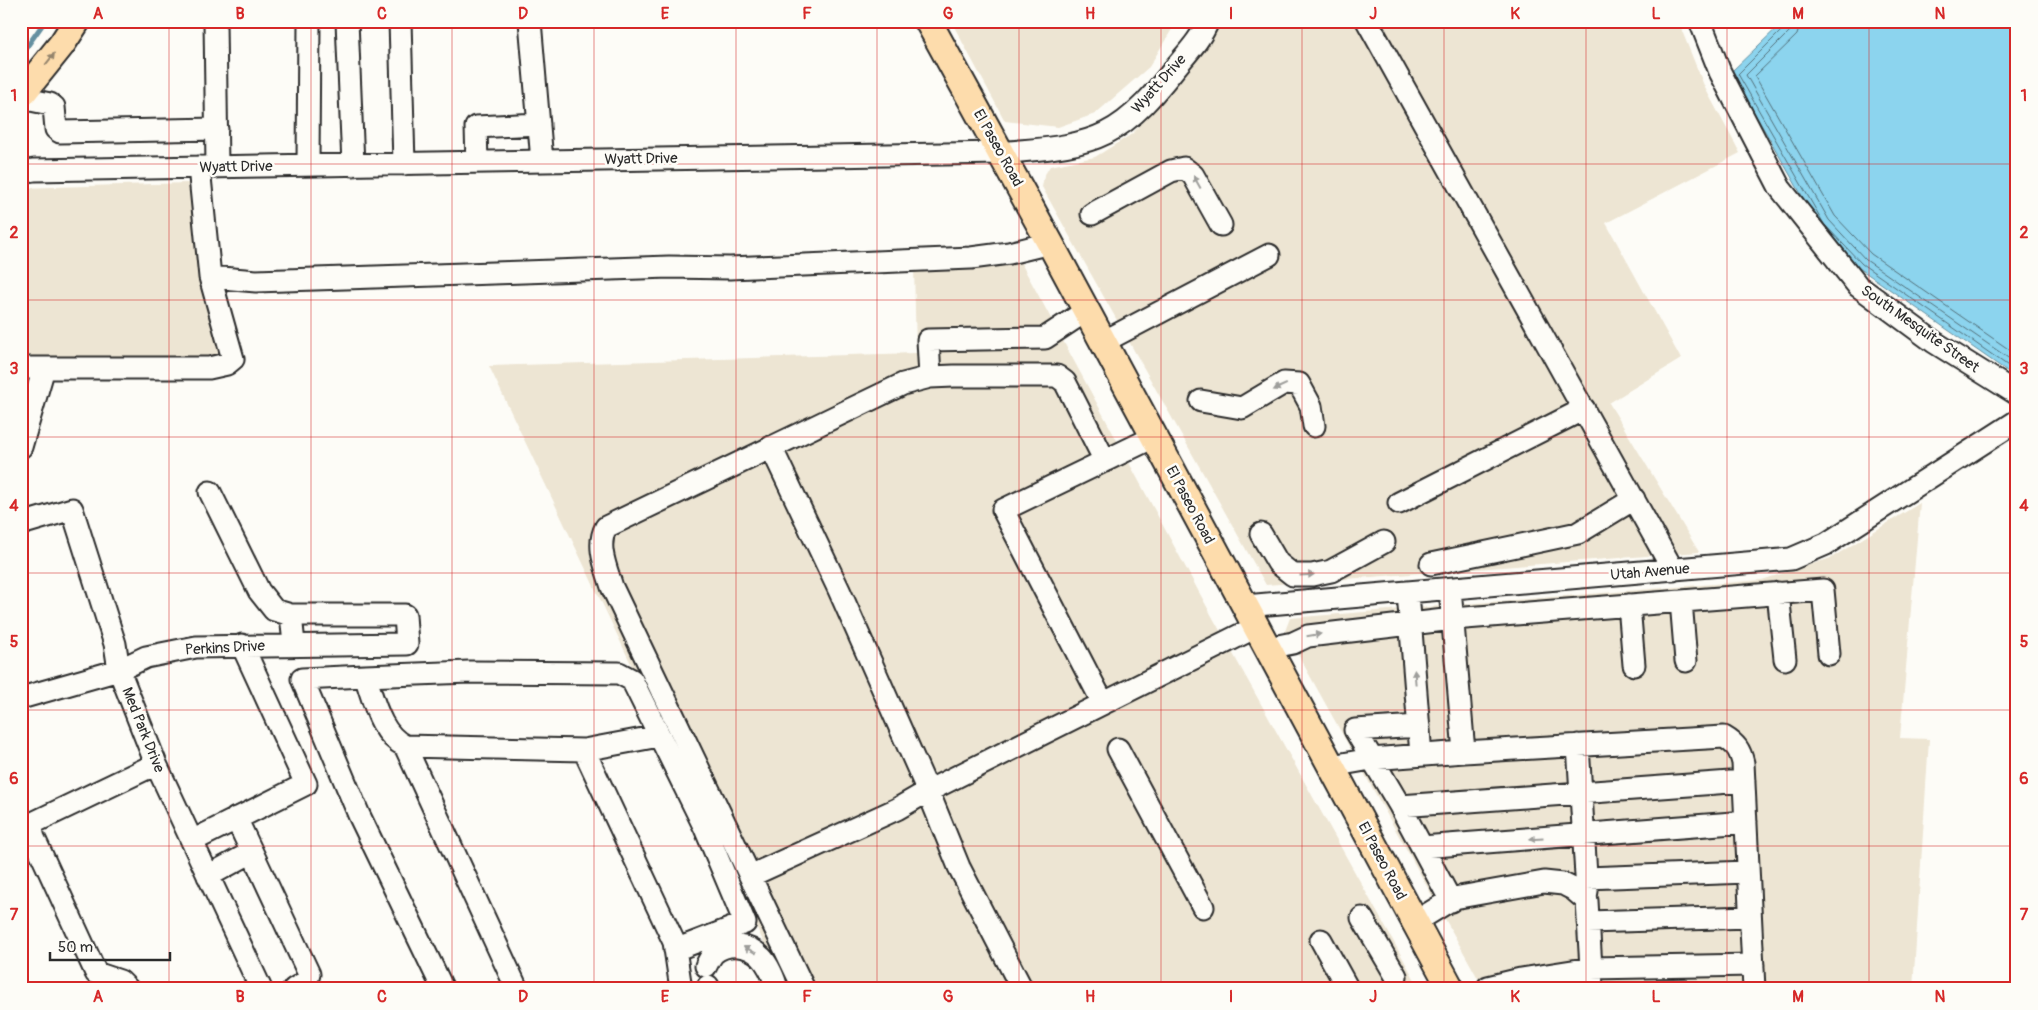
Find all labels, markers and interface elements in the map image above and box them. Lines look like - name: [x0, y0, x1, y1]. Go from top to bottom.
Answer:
- text: A: [93, 4, 104, 24]
- text: B: [235, 4, 245, 24]
- text: C: [377, 4, 387, 24]
- text: D: [518, 4, 528, 24]
- text: E: [661, 4, 670, 24]
- text: F: [802, 4, 812, 24]
- text: G: [943, 4, 954, 24]
- text: H: [1085, 4, 1095, 24]
- text: I: [1229, 4, 1233, 24]
- text: J: [1369, 4, 1377, 24]
- text: K: [1510, 4, 1520, 24]
- text: L: [1651, 4, 1661, 24]
- text: M: [1792, 4, 1804, 24]
- text: N: [1935, 4, 1946, 24]
- street label: Wyatt Drive: [1127, 50, 1191, 118]
- one-way arrow: [45, 53, 56, 66]
- text: 1: [11, 86, 17, 106]
- text: 1: [2021, 86, 2027, 106]
- street label: El Paseo Road: [969, 106, 1027, 190]
- street label: Wyatt Drive: [604, 149, 678, 169]
- street label: Wyatt Drive: [199, 157, 273, 177]
- one-way arrow: [1193, 175, 1202, 189]
- text: 2: [10, 223, 19, 243]
- text: 2: [2020, 223, 2029, 243]
- street label: South Mesquite Street: [1857, 281, 1984, 378]
- text: 3: [10, 359, 19, 379]
- text: 3: [2020, 359, 2029, 379]
- one-way arrow: [1272, 382, 1287, 391]
- street label: El Paseo Road: [1161, 463, 1219, 547]
- text: 4: [9, 496, 19, 516]
- text: 4: [2019, 496, 2029, 516]
- street label: Utah Avenue: [1610, 559, 1691, 585]
- one-way arrow: [1299, 570, 1315, 578]
- one-way arrow: [1307, 631, 1323, 639]
- text: 5: [10, 632, 19, 652]
- text: 5: [2020, 632, 2029, 652]
- street label: Perkins Drive: [185, 636, 266, 660]
- one-way arrow: [1410, 669, 1418, 685]
- street label: Med Park Drive: [117, 685, 169, 776]
- text: 6: [9, 769, 19, 789]
- text: 6: [2019, 769, 2029, 789]
- street label: El Paseo Road: [1353, 819, 1411, 903]
- one-way arrow: [1528, 836, 1544, 844]
- text: 7: [10, 905, 19, 925]
- text: 7: [2020, 905, 2029, 925]
- scale bar: [50, 930, 170, 962]
- text: 50 m: [58, 938, 93, 957]
- one-way arrow: [744, 946, 757, 955]
- text: A: [93, 987, 104, 1007]
- text: B: [235, 987, 245, 1007]
- text: C: [377, 987, 387, 1007]
- text: D: [518, 987, 528, 1007]
- text: E: [661, 987, 670, 1007]
- text: F: [802, 987, 812, 1007]
- text: G: [943, 987, 954, 1007]
- text: H: [1085, 987, 1095, 1007]
- text: I: [1229, 987, 1233, 1007]
- text: J: [1369, 987, 1377, 1007]
- text: K: [1510, 987, 1520, 1007]
- text: L: [1651, 987, 1661, 1007]
- text: M: [1792, 987, 1804, 1007]
- text: N: [1935, 987, 1946, 1007]

